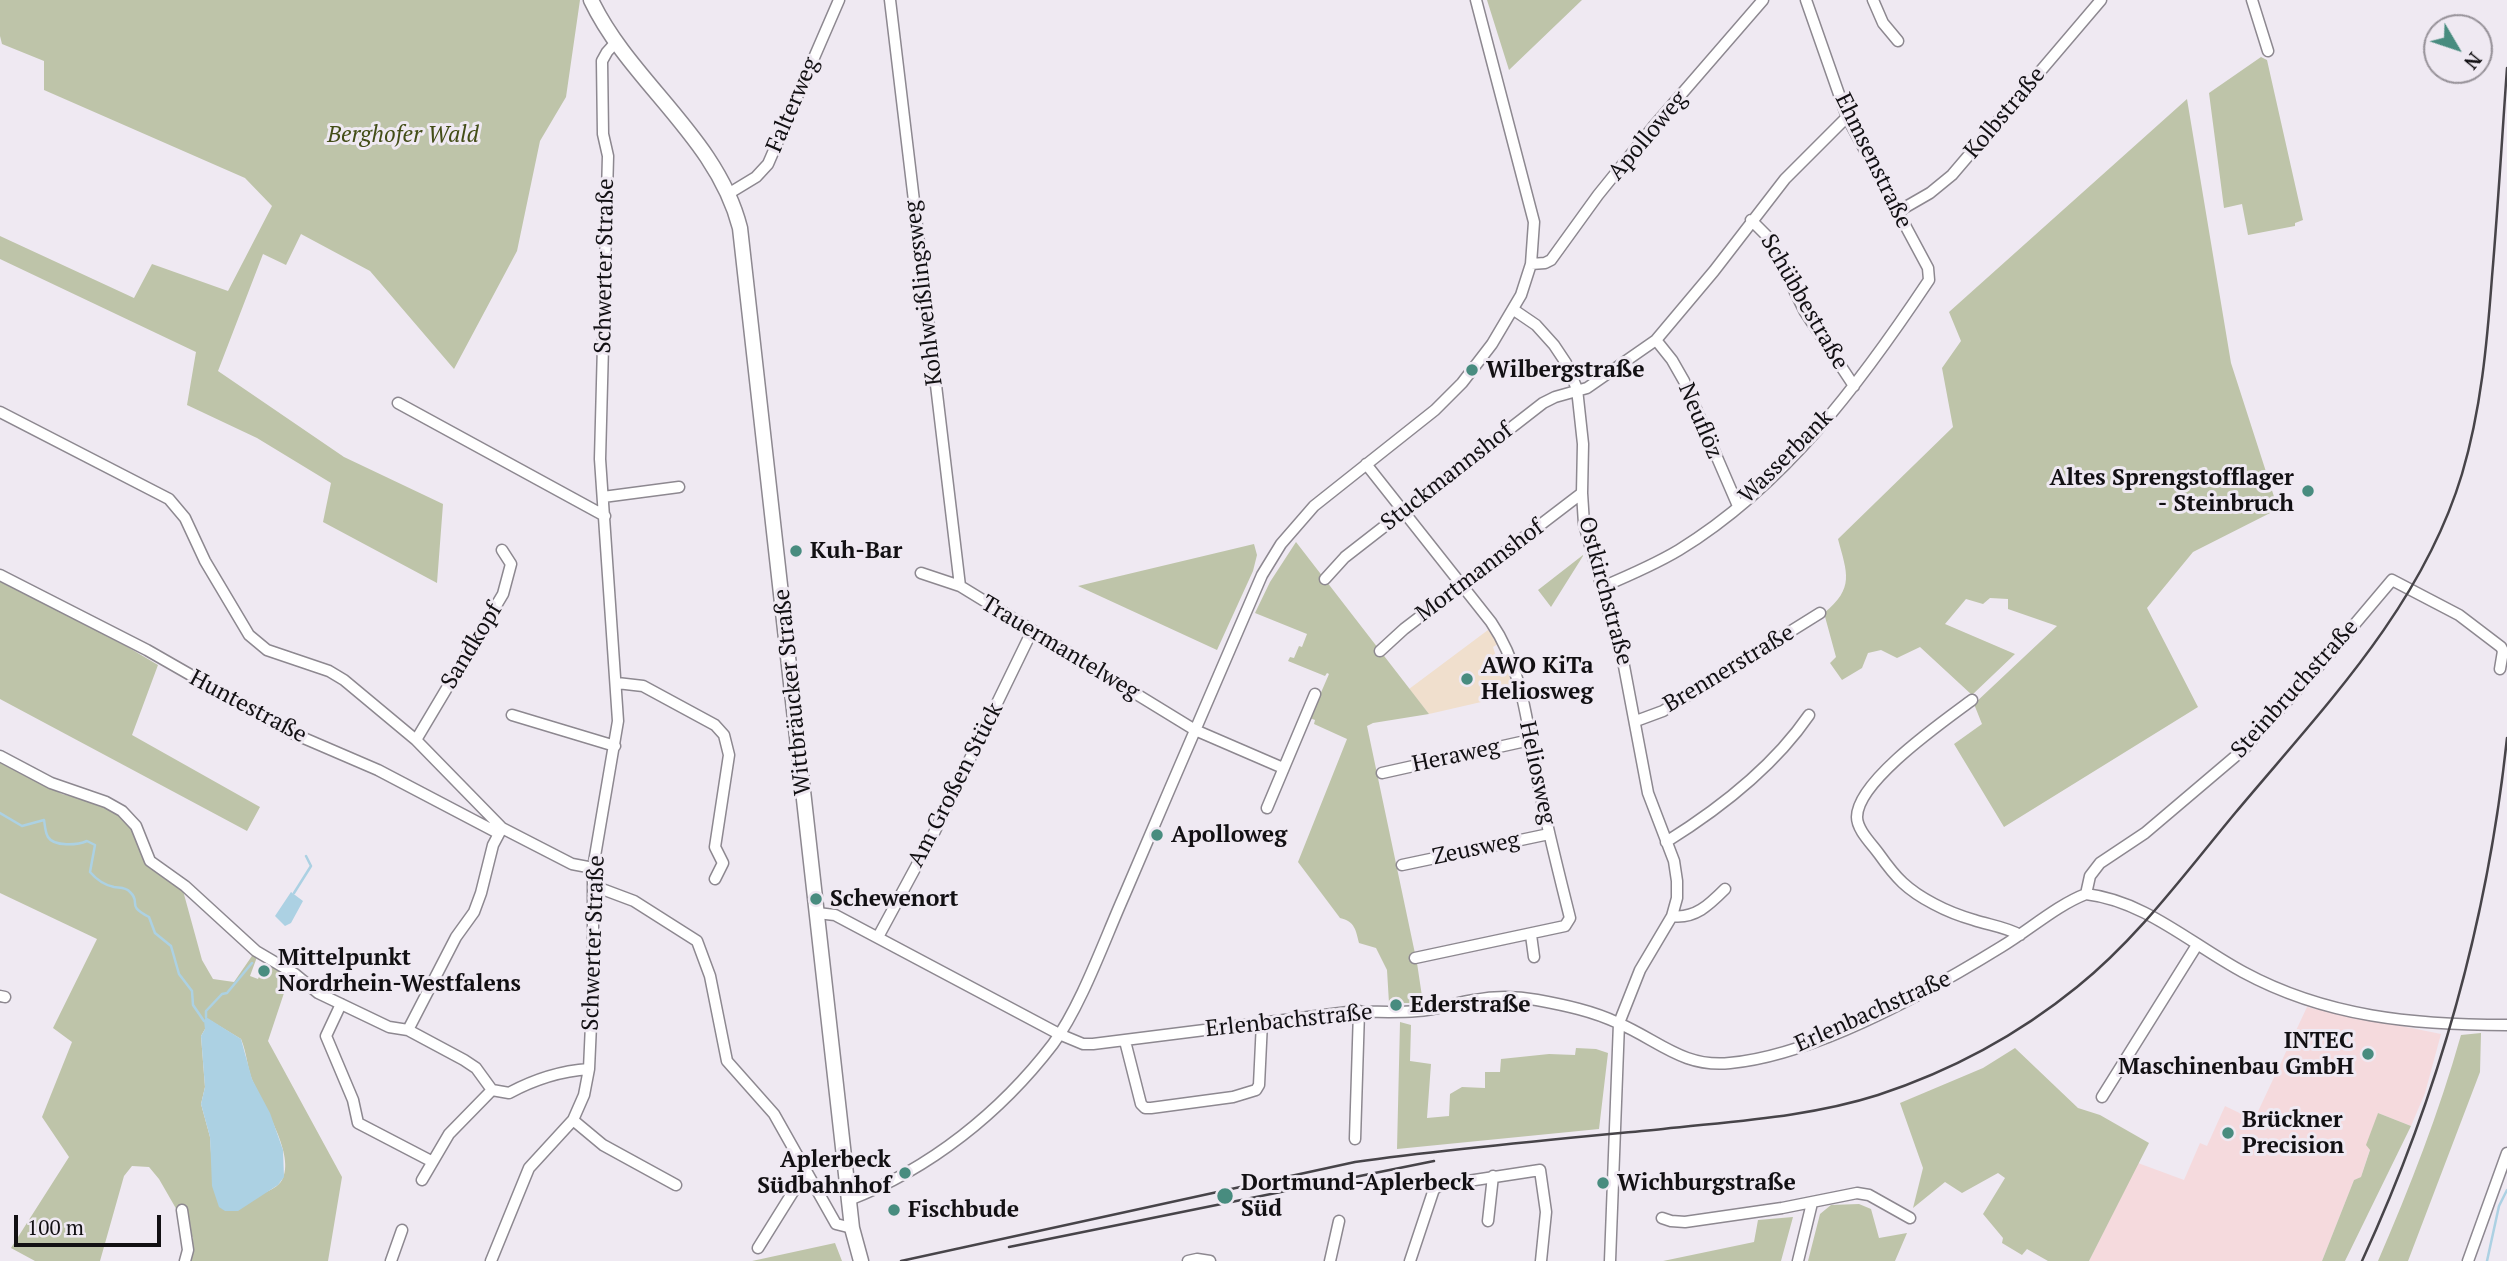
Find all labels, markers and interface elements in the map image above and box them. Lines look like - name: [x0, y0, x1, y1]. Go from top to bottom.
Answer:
- north arrow: [2423, 14, 2493, 84]
- text: N: [2459, 48, 2487, 75]
- street label: Falterweg: [761, 53, 825, 157]
- street label: Kolbstraße: [1959, 62, 2051, 164]
- street label: Apolloweg: [1603, 86, 1693, 186]
- street label: Ehmsenstraße: [1828, 89, 1918, 233]
- park label: Berghofer Wald: [327, 121, 479, 149]
- street label: Schwerter Straße: [590, 178, 620, 354]
- street label: Kohlweißlingsweg: [899, 199, 949, 387]
- street label: Schübbestraße: [1754, 229, 1854, 375]
- place label: Wilbergstraße: [1486, 356, 1645, 384]
- marker: Wilbergstraße: [1464, 362, 1480, 378]
- street label: Neuflöz: [1672, 379, 1728, 463]
- street label: Wasserbank: [1733, 404, 1839, 510]
- street label: Stuckmannshof: [1376, 417, 1518, 537]
- place label: Altes Sprengstofflager - Steinbruch: [2049, 464, 2294, 518]
- marker: Altes Sprengstofflager - Steinbruch: [2300, 483, 2316, 499]
- street label: Mortmannshof: [1411, 514, 1549, 628]
- street label: Ostkirchstraße: [1572, 514, 1638, 668]
- place label: Kuh-Bar: [810, 537, 903, 565]
- marker: Kuh-Bar: [788, 543, 804, 559]
- street label: Wittbräucker Straße: [768, 587, 818, 797]
- street label: Trauermantelweg: [976, 590, 1144, 706]
- street label: Sandkopf: [436, 598, 508, 694]
- street label: Steinbruchstraße: [2226, 614, 2364, 764]
- street label: Brennerstraße: [1659, 619, 1799, 719]
- place label: AWO KiTa Heliosweg: [1481, 652, 1594, 706]
- street label: Huntestraße: [185, 665, 311, 749]
- marker: AWO KiTa Heliosweg: [1459, 671, 1475, 687]
- street label: Am Großen Stück: [903, 698, 1009, 872]
- street label: Heliosweg: [1513, 719, 1561, 827]
- street label: Heraweg: [1410, 733, 1502, 779]
- place label: Apolloweg: [1171, 821, 1287, 849]
- street label: Zeusweg: [1430, 826, 1522, 872]
- marker: Apolloweg: [1149, 827, 1165, 843]
- street label: Schwerter Straße: [577, 855, 611, 1031]
- place label: Schewenort: [830, 885, 958, 913]
- marker: Schewenort: [808, 891, 824, 907]
- place label: Mittelpunkt Nordrhein-Westfalens: [278, 944, 521, 998]
- marker: Mittelpunkt Nordrhein-Westfalens: [256, 963, 272, 979]
- street label: Erlenbachstraße: [1791, 965, 1955, 1059]
- place label: Ederstraße: [1410, 991, 1531, 1019]
- marker: Ederstraße: [1388, 997, 1404, 1013]
- street label: Erlenbachstraße: [1204, 998, 1374, 1044]
- place label: INTEC Maschinenbau GmbH: [2118, 1027, 2354, 1081]
- marker: INTEC Maschinenbau GmbH: [2360, 1046, 2376, 1062]
- place label: Brückner Precision: [2242, 1106, 2344, 1160]
- marker: Brückner Precision: [2220, 1125, 2236, 1141]
- place label: Aplerbeck Südbahnhof: [757, 1146, 891, 1200]
- marker: Aplerbeck Südbahnhof: [897, 1165, 913, 1181]
- place label: Dortmund-Aplerbeck Süd: [1241, 1169, 1475, 1223]
- place label: Wichburgstraße: [1617, 1169, 1796, 1197]
- marker: Wichburgstraße: [1595, 1175, 1611, 1191]
- marker: Dortmund-Aplerbeck Süd: [1215, 1186, 1235, 1206]
- place label: Fischbude: [908, 1196, 1019, 1224]
- scale bar: [18, 1202, 164, 1246]
- marker: Fischbude: [886, 1202, 902, 1218]
- text: 100 m: [27, 1213, 84, 1241]

